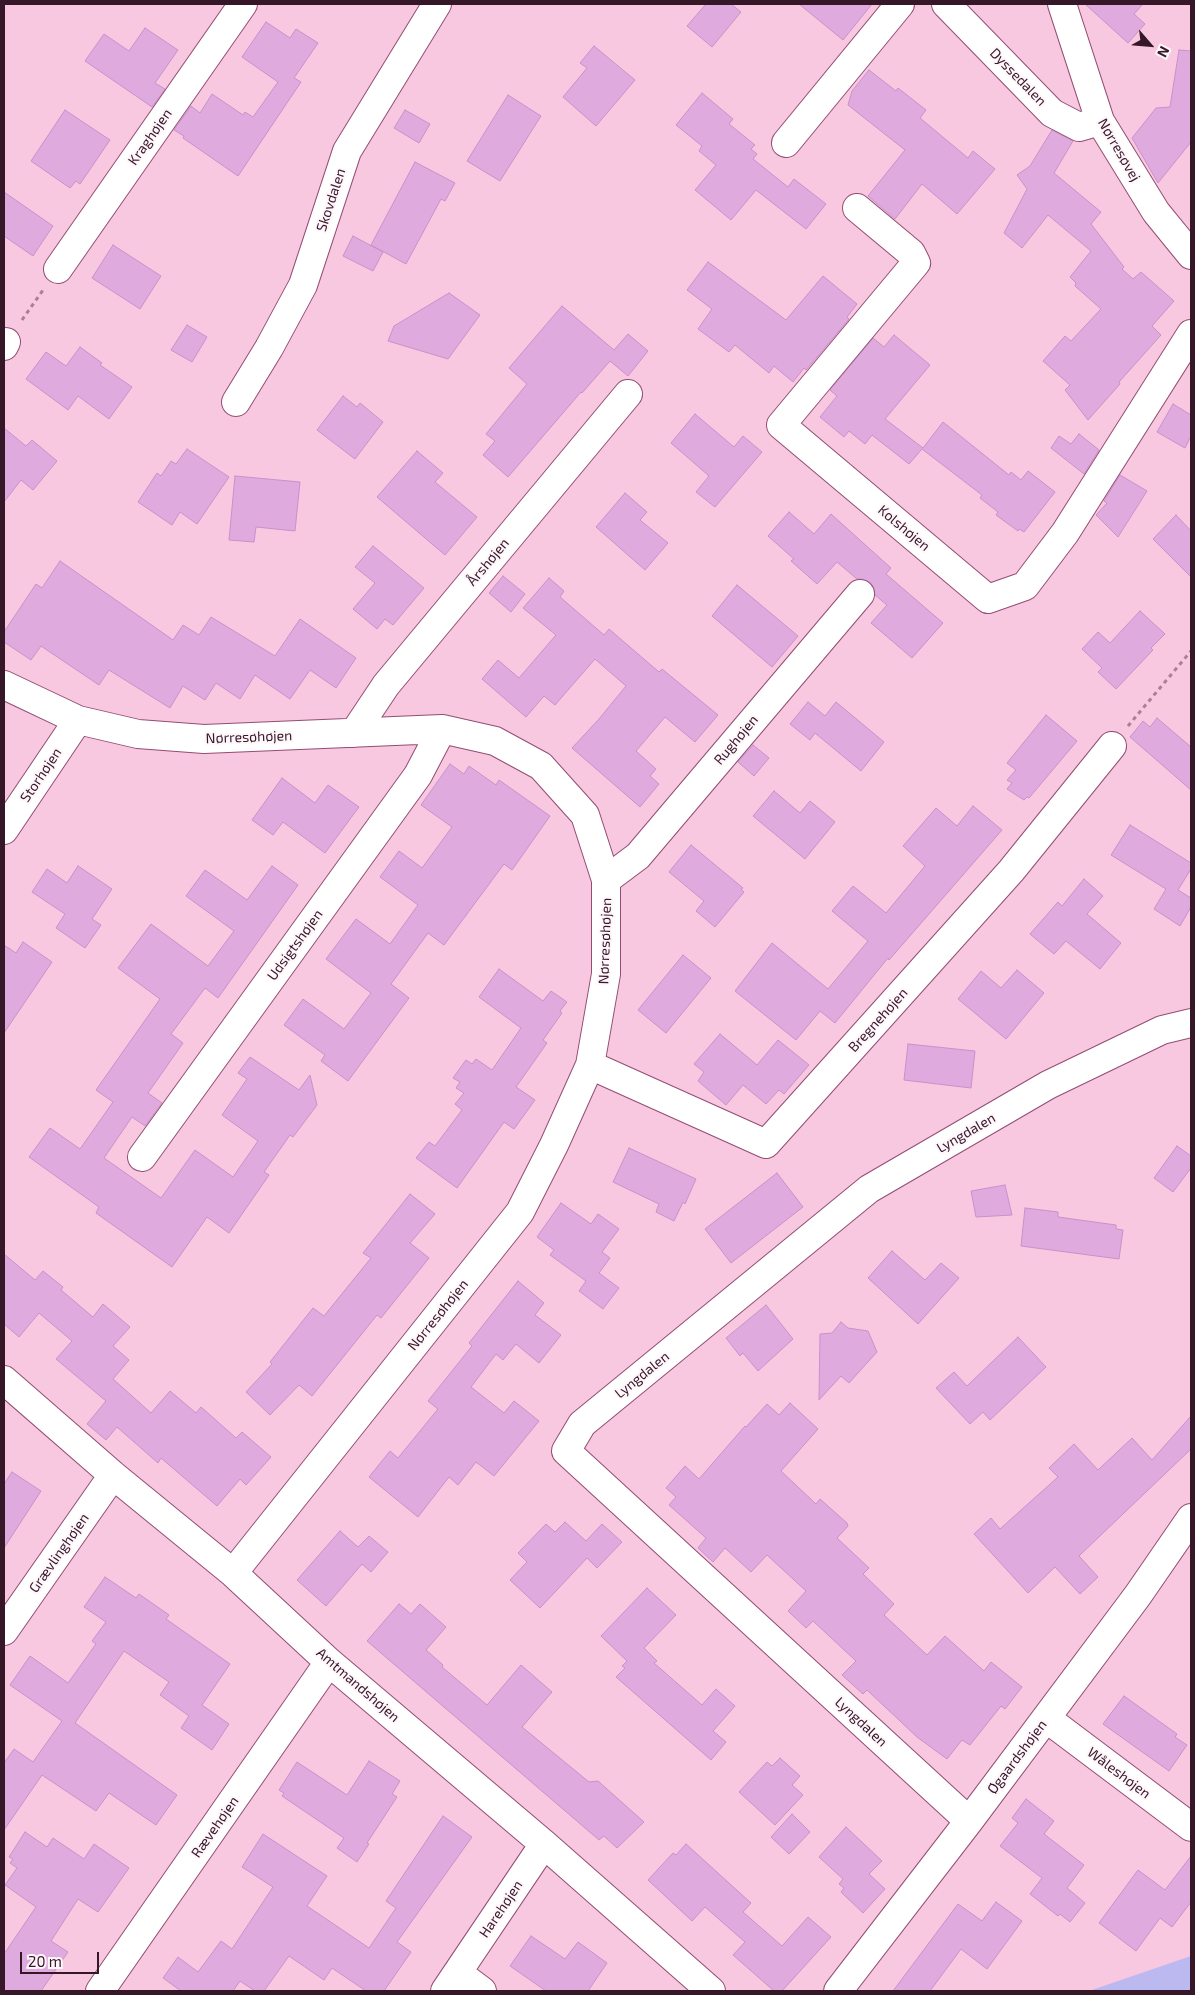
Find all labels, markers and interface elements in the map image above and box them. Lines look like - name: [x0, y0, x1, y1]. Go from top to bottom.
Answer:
- north arrow: [1125, 20, 1175, 70]
- text: N: [1154, 44, 1174, 60]
- street label: Dyssedalen: [986, 45, 1050, 109]
- street label: Kraghøjen: [125, 106, 175, 168]
- street label: Nørresøvej: [1094, 116, 1144, 184]
- street label: Skovdalen: [313, 166, 349, 234]
- street label: Kolshøjen: [875, 501, 933, 555]
- street label: Årshøjen: [463, 535, 513, 589]
- street label: Rughøjen: [710, 712, 762, 768]
- street label: Nørresøhøjen: [205, 727, 293, 747]
- street label: Storhøjen: [17, 745, 65, 805]
- street label: Nørresøhøjen: [595, 897, 615, 985]
- street label: Udsigtshøjen: [264, 906, 326, 984]
- street label: Bregnehøjen: [845, 985, 911, 1055]
- street label: Lyngdalen: [934, 1109, 998, 1157]
- street label: Nørresøhøjen: [404, 1276, 472, 1354]
- street label: Lyngdalen: [611, 1348, 673, 1402]
- street label: Grævlinghøjen: [26, 1510, 92, 1596]
- street label: Amtmandshøjen: [313, 1644, 403, 1726]
- street label: Lyngdalen: [831, 1694, 891, 1750]
- street label: Øgaardshøjen: [984, 1717, 1050, 1797]
- street label: Wåleshøjen: [1084, 1744, 1154, 1802]
- street label: Rævehøjen: [188, 1793, 242, 1861]
- street label: Harehøjen: [476, 1877, 526, 1941]
- scale bar: [22, 1942, 101, 1974]
- text: 20 m: [28, 1952, 62, 1970]

